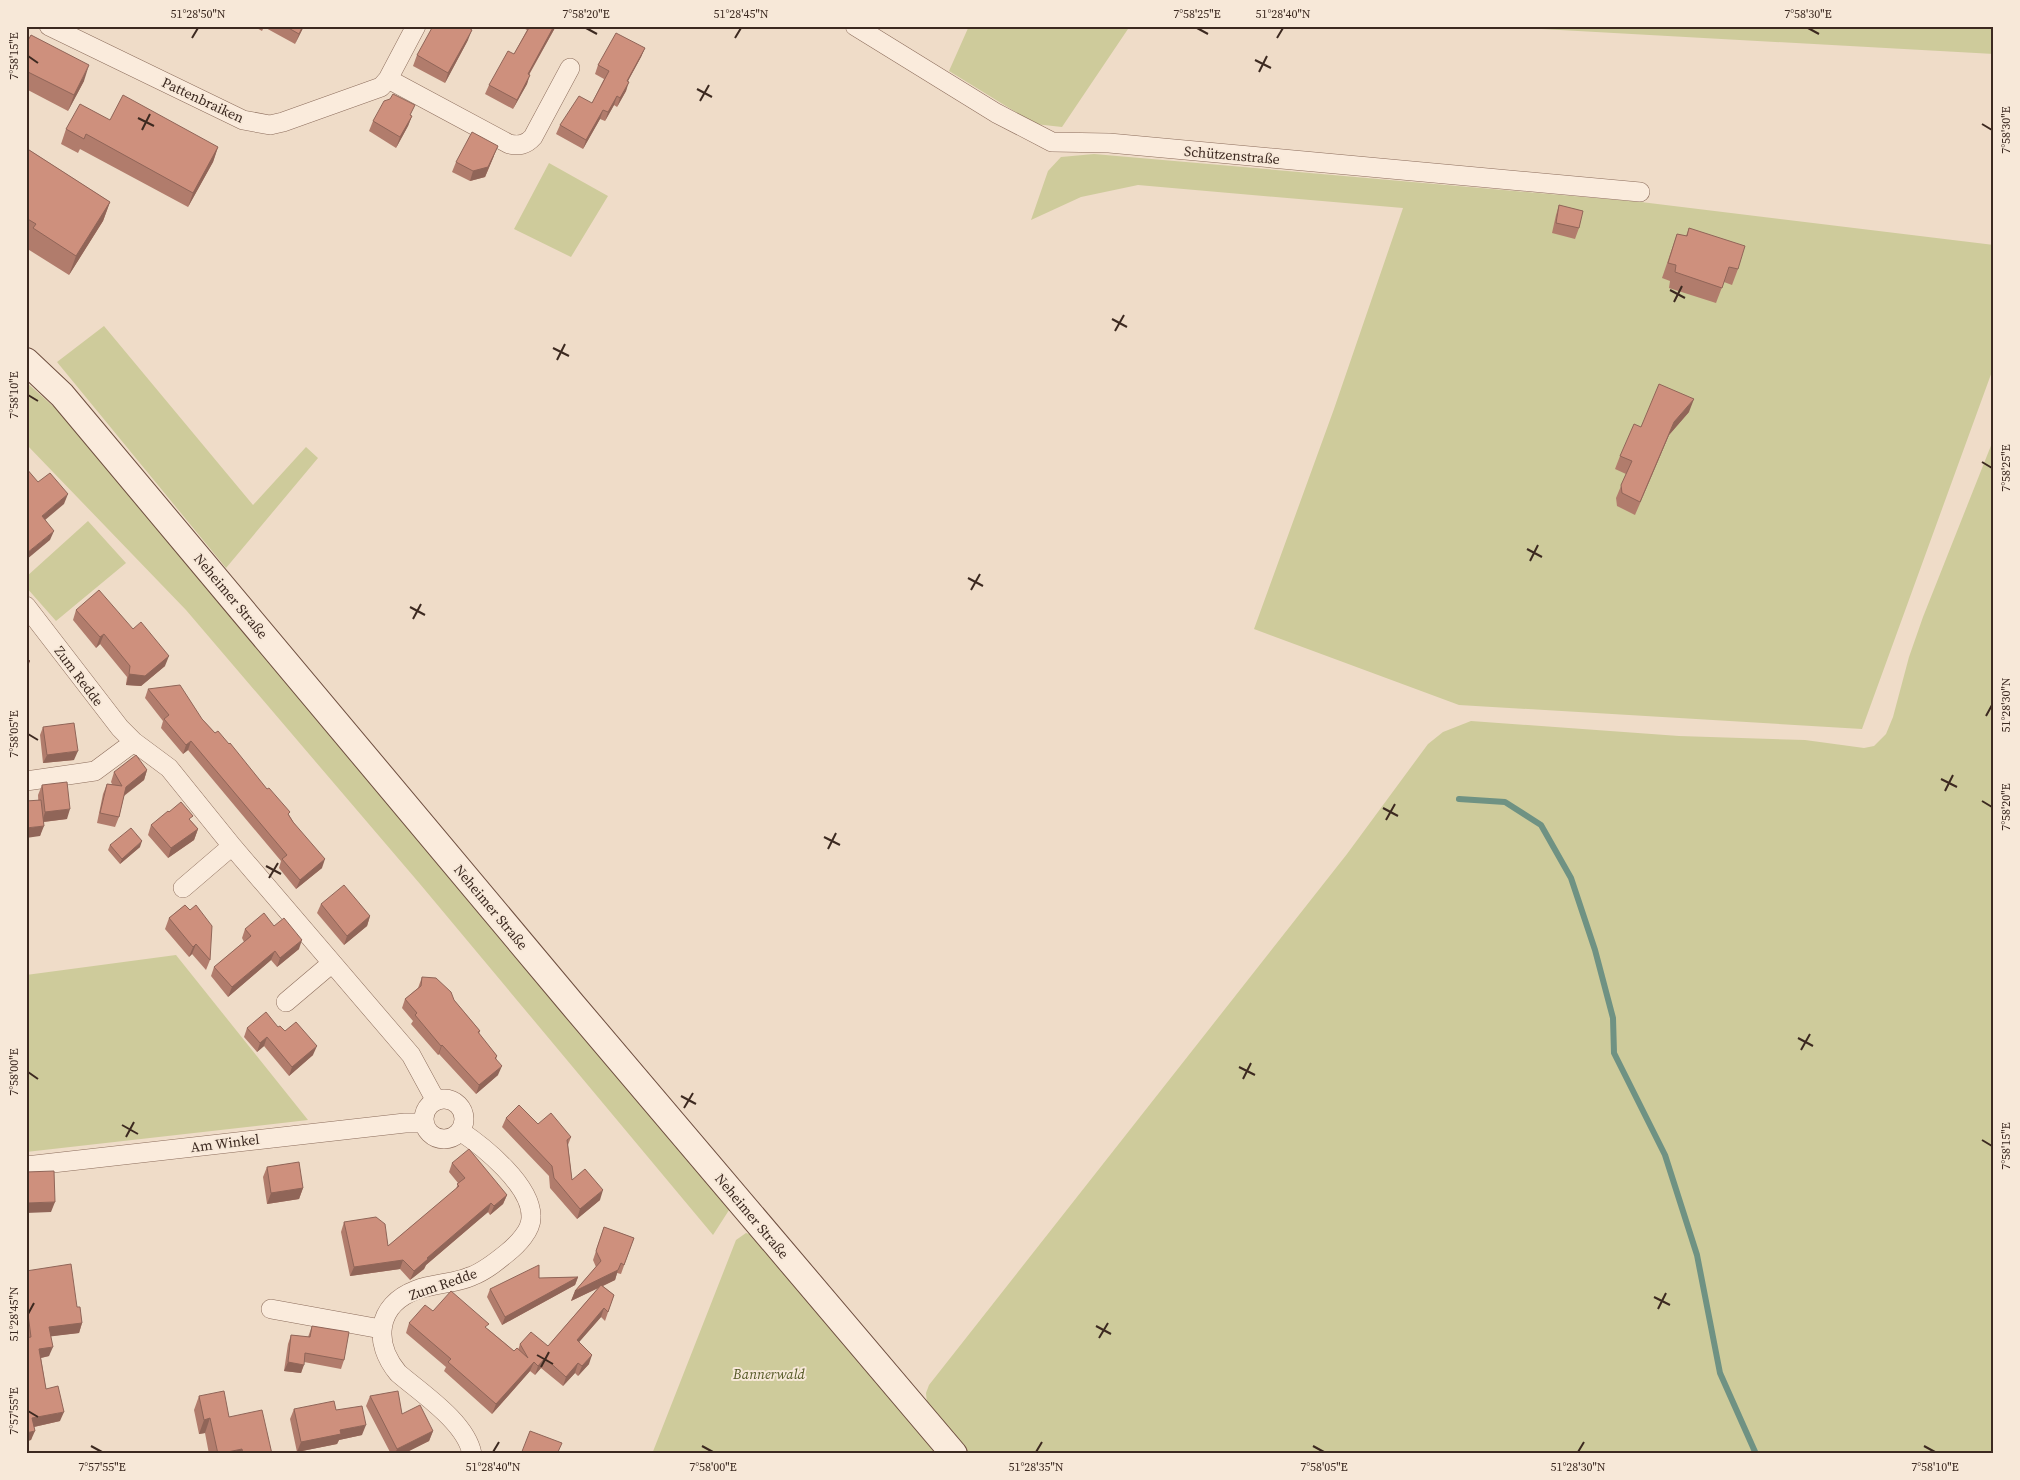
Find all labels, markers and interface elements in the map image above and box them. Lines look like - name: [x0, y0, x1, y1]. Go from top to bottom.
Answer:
- text: 51°28'50"N: [170, 6, 226, 22]
- text: 7°58'20"E: [562, 6, 610, 22]
- text: 51°28'45"N: [713, 6, 769, 22]
- text: 7°58'25"E: [1173, 6, 1221, 22]
- text: 51°28'40"N: [1255, 6, 1311, 22]
- text: 7°58'30"E: [1784, 6, 1832, 22]
- text: 7°58'15"E: [6, 32, 22, 80]
- street label: Pattenbraiken: [159, 72, 248, 128]
- text: 7°58'30"E: [1998, 106, 2014, 154]
- street label: Schützenstraße: [1183, 141, 1281, 169]
- text: 7°58'10"E: [6, 371, 22, 419]
- text: 7°58'25"E: [1998, 444, 2014, 492]
- street label: Neheimer Straße: [189, 549, 273, 643]
- street label: Zum Redde: [50, 642, 108, 710]
- text: 51°28'30"N: [1998, 677, 2014, 733]
- text: 7°58'05"E: [6, 710, 22, 758]
- text: 7°58'20"E: [1998, 783, 2014, 831]
- street label: Neheimer Straße: [449, 860, 533, 954]
- text: 7°58'00"E: [6, 1048, 22, 1096]
- text: 7°58'15"E: [1998, 1122, 2014, 1170]
- street label: Am Winkel: [189, 1129, 261, 1157]
- street label: Neheimer Straße: [710, 1169, 794, 1263]
- street label: Zum Redde: [406, 1263, 480, 1305]
- text: 51°28'45"N: [6, 1286, 22, 1342]
- park label: Bannerwald: [732, 1364, 806, 1384]
- text: 7°57'55"E: [6, 1387, 22, 1435]
- text: 7°57'55"E: [78, 1459, 126, 1475]
- text: 51°28'40"N: [465, 1459, 521, 1475]
- text: 7°58'00"E: [689, 1459, 737, 1475]
- text: 51°28'35"N: [1008, 1459, 1064, 1475]
- text: 7°58'05"E: [1300, 1459, 1348, 1475]
- text: 51°28'30"N: [1550, 1459, 1606, 1475]
- text: 7°58'10"E: [1911, 1459, 1959, 1475]

